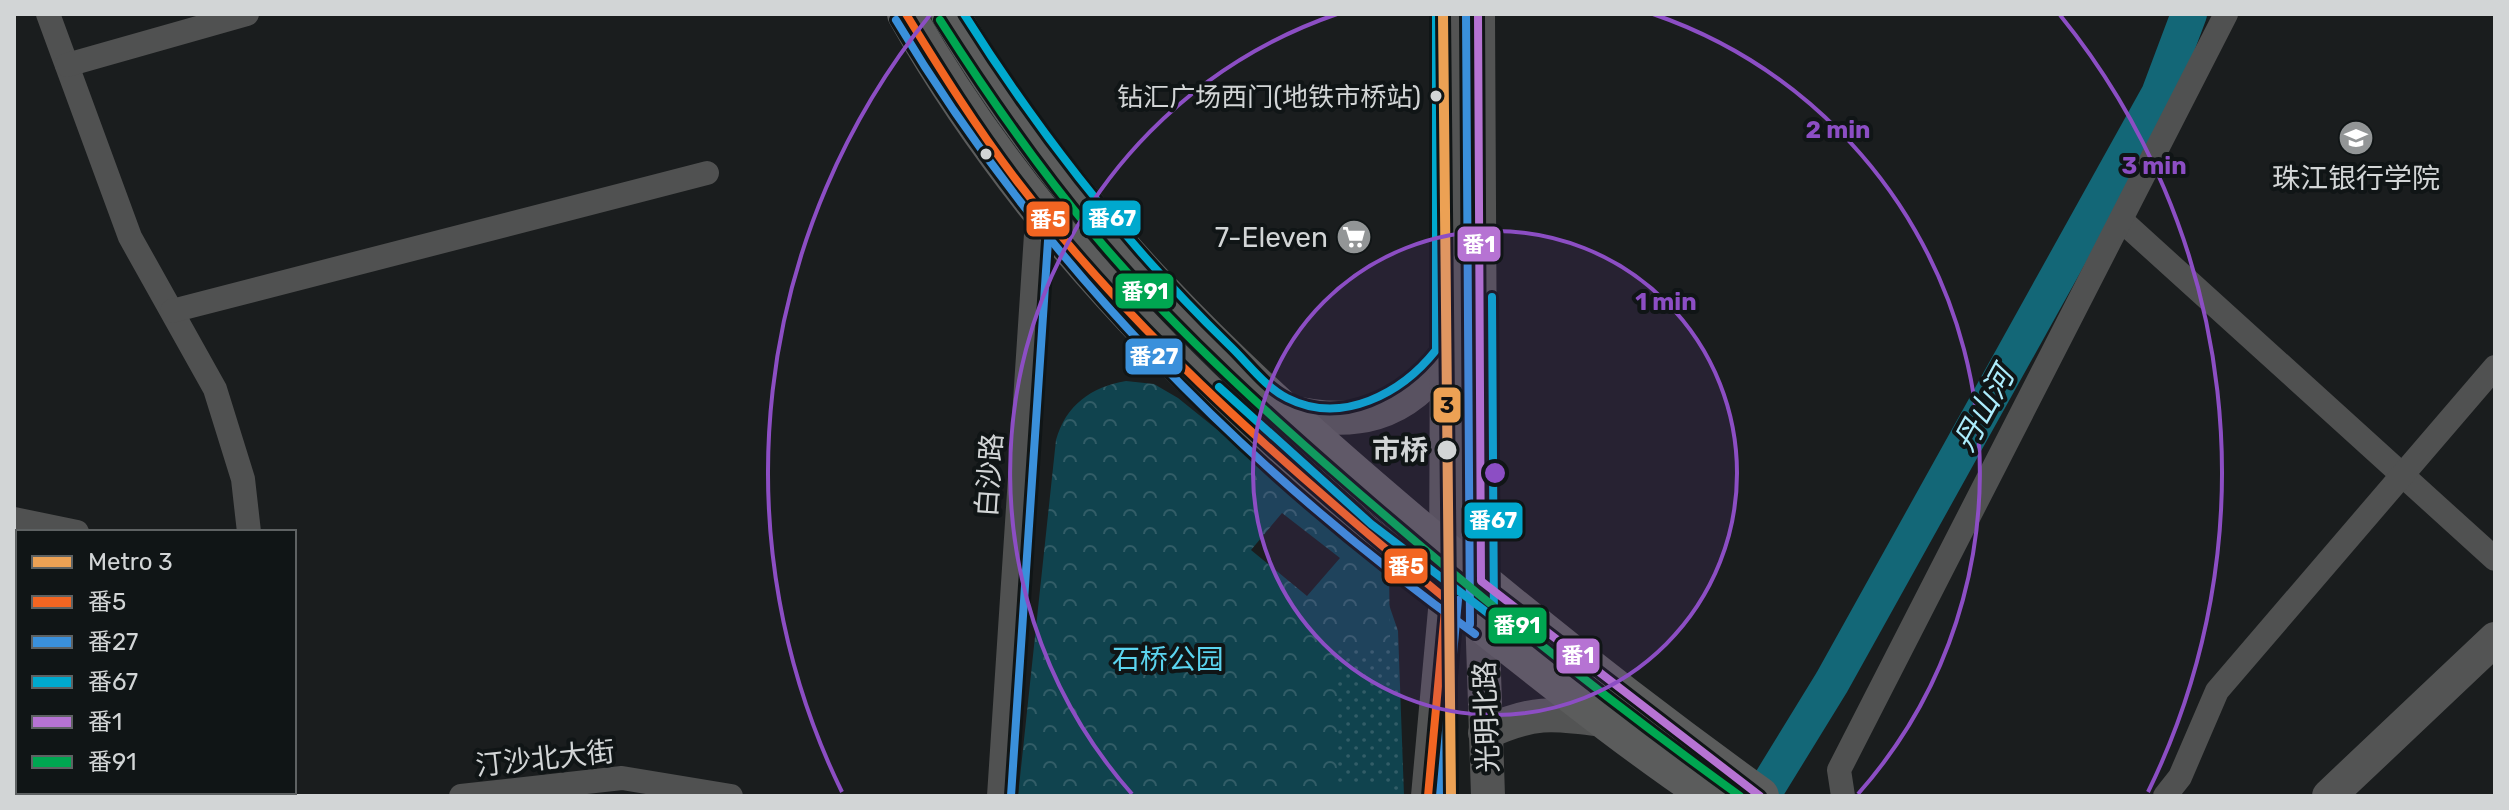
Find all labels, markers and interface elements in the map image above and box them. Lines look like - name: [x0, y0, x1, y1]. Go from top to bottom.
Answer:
- place label: 钻汇广场西门(地铁市桥站): [1117, 82, 1421, 113]
- marker: 钻汇广场西门(地铁市桥站): [1428, 88, 1444, 104]
- text: 2 min: [1806, 116, 1871, 144]
- school or university icon: 珠江银行学院: [2337, 119, 2375, 157]
- unlabelled marker: [978, 146, 994, 162]
- text: 3 min: [2121, 152, 2187, 180]
- place label: 珠江银行学院: [2272, 162, 2440, 195]
- line badge: 番67: [1081, 199, 1142, 237]
- line badge: 番5: [1025, 200, 1071, 238]
- text: 番67: [1088, 205, 1136, 232]
- text: 番5: [1030, 206, 1066, 233]
- supermarket icon: 7-Eleven: [1335, 218, 1373, 256]
- place label: 7-Eleven: [1215, 221, 1328, 254]
- line badge: 番1: [1456, 225, 1502, 263]
- text: 番1: [1463, 231, 1495, 258]
- line badge: 番91: [1114, 272, 1175, 310]
- text: 番91: [1121, 278, 1169, 305]
- text: 1 min: [1635, 288, 1697, 316]
- line badge: 番27: [1124, 337, 1184, 376]
- text: 番27: [1130, 343, 1179, 370]
- water label: 丹山河: [1946, 357, 2024, 457]
- line badge: 3: [1432, 386, 1462, 424]
- text: 3: [1440, 392, 1454, 419]
- street label: 白沙路: [970, 432, 1009, 518]
- place label: 市桥: [1372, 434, 1428, 467]
- marker: 市桥: [1435, 438, 1459, 462]
- centre of rings: [1481, 459, 1509, 487]
- line badge: 番67: [1463, 501, 1524, 540]
- text: 番67: [1469, 507, 1517, 534]
- legend: [16, 530, 296, 794]
- line badge: 番5: [1383, 547, 1429, 585]
- text: Metro 3: [88, 548, 173, 576]
- text: 番5: [1388, 553, 1424, 580]
- text: 番5: [88, 588, 126, 616]
- line badge: 番91: [1487, 606, 1548, 645]
- text: 番91: [1493, 612, 1541, 639]
- text: 番27: [88, 628, 138, 656]
- line badge: 番1: [1555, 637, 1601, 675]
- text: 番1: [1562, 642, 1594, 669]
- park label: 石桥公园: [1112, 643, 1224, 676]
- street label: 光明北路: [1468, 660, 1505, 774]
- text: 番67: [88, 668, 138, 696]
- text: 番1: [88, 708, 122, 736]
- street label: 汀沙北大街: [474, 735, 616, 782]
- text: 番91: [88, 748, 137, 776]

